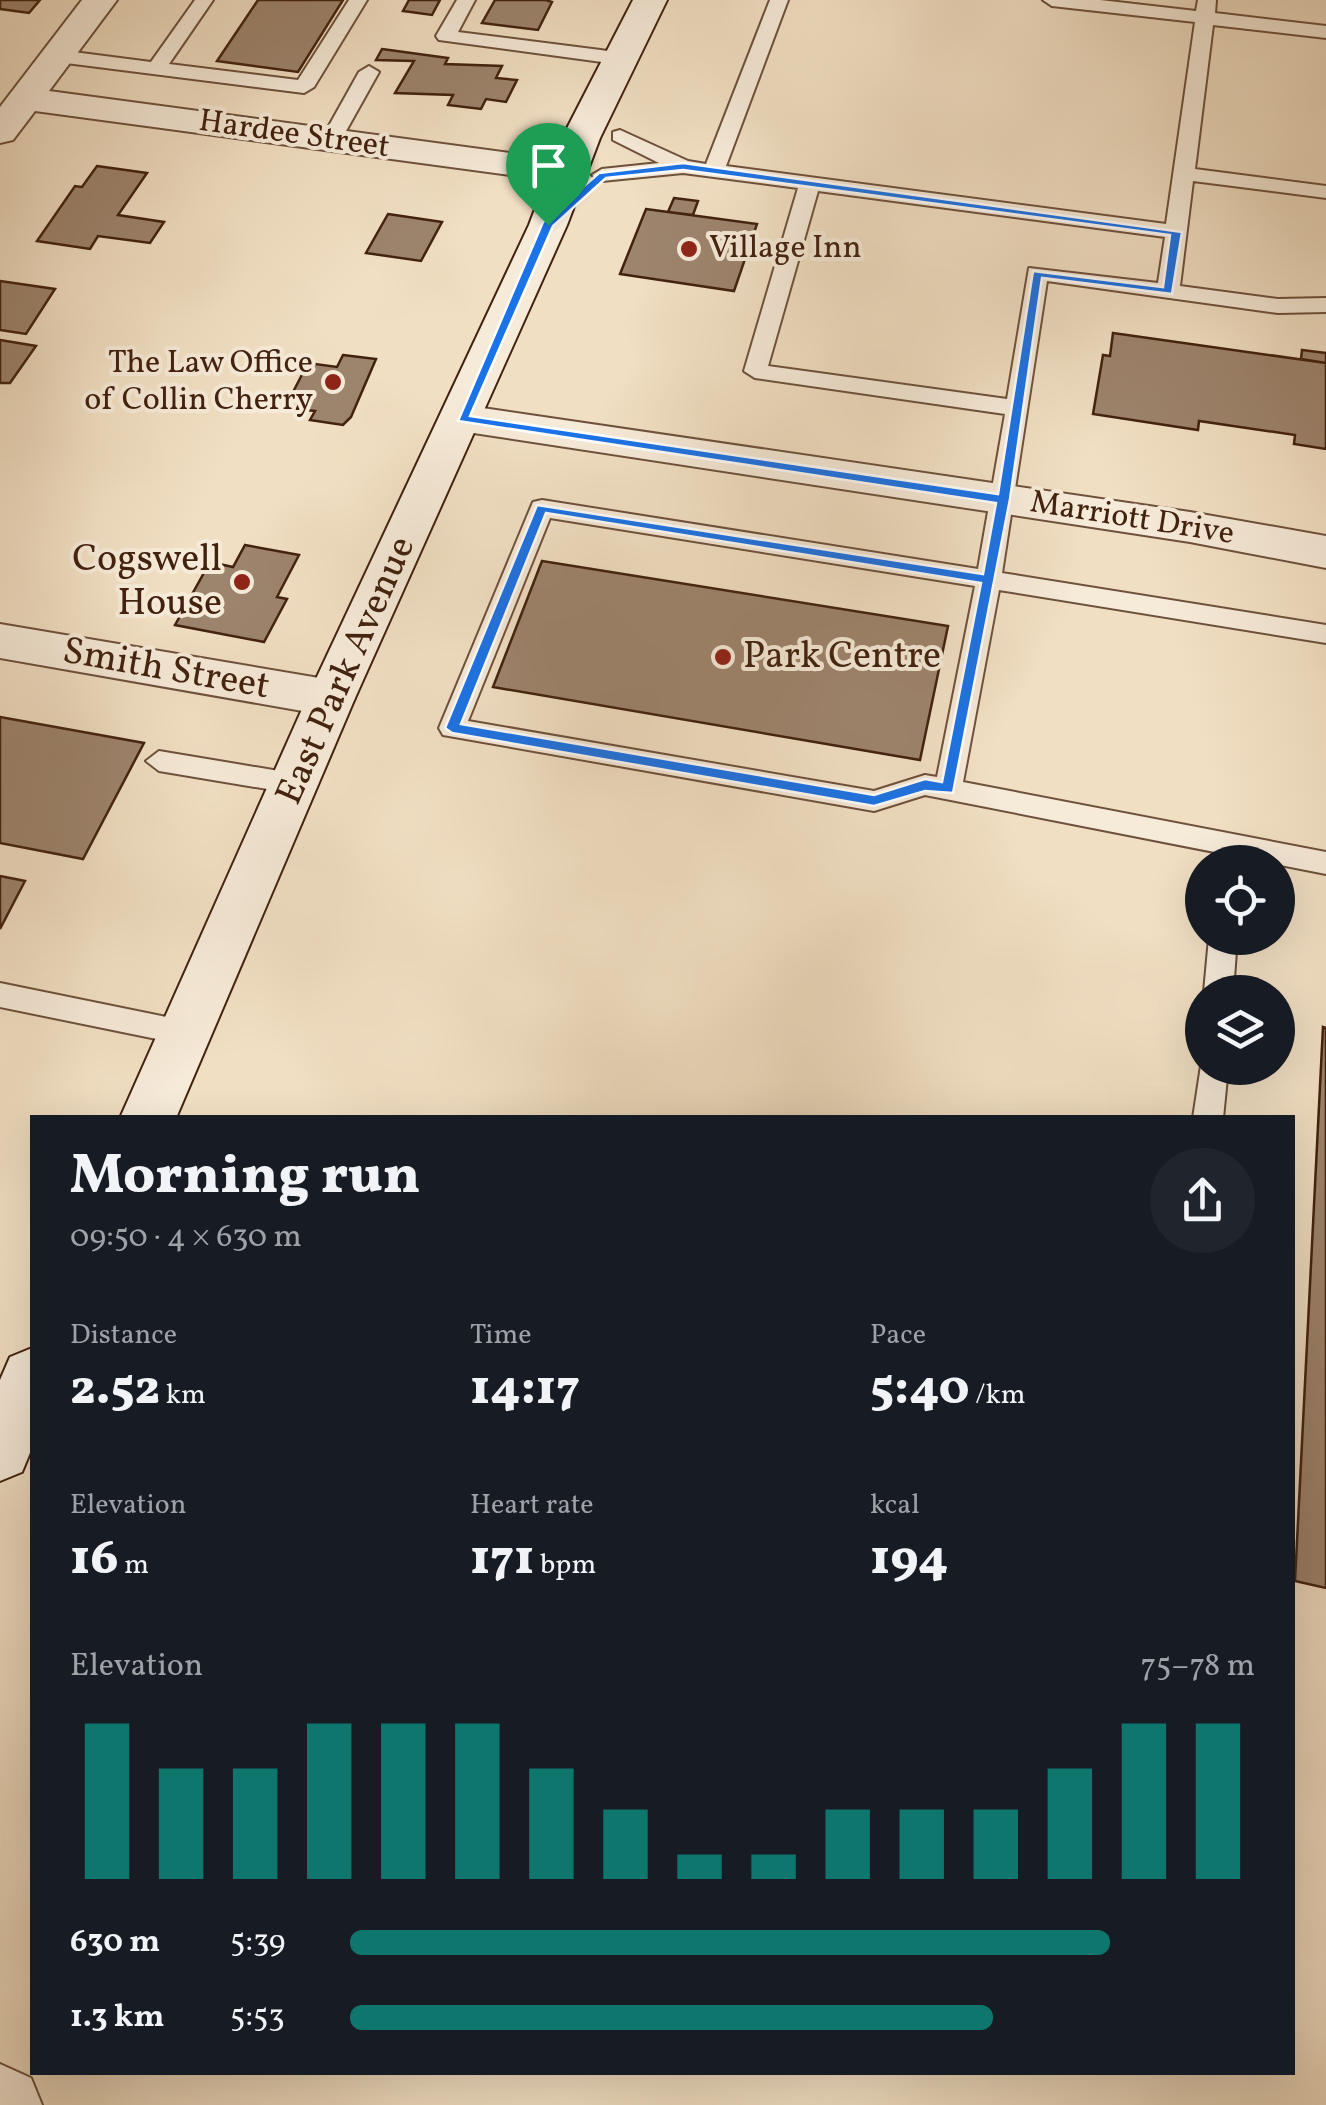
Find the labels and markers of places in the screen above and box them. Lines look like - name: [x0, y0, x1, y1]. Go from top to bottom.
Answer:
- pin: [506, 123, 591, 226]
- place label: Village Inn: [709, 227, 862, 271]
- marker: Village Inn: [678, 238, 700, 260]
- place label: The Law Office of Collin Cherry: [84, 342, 313, 423]
- marker: The Law Office of Collin Cherry: [322, 371, 344, 393]
- place label: Cogswell House: [72, 534, 222, 631]
- marker: Cogswell House: [231, 571, 253, 593]
- place label: Park Centre: [743, 631, 941, 684]
- marker: Park Centre: [712, 646, 734, 668]

